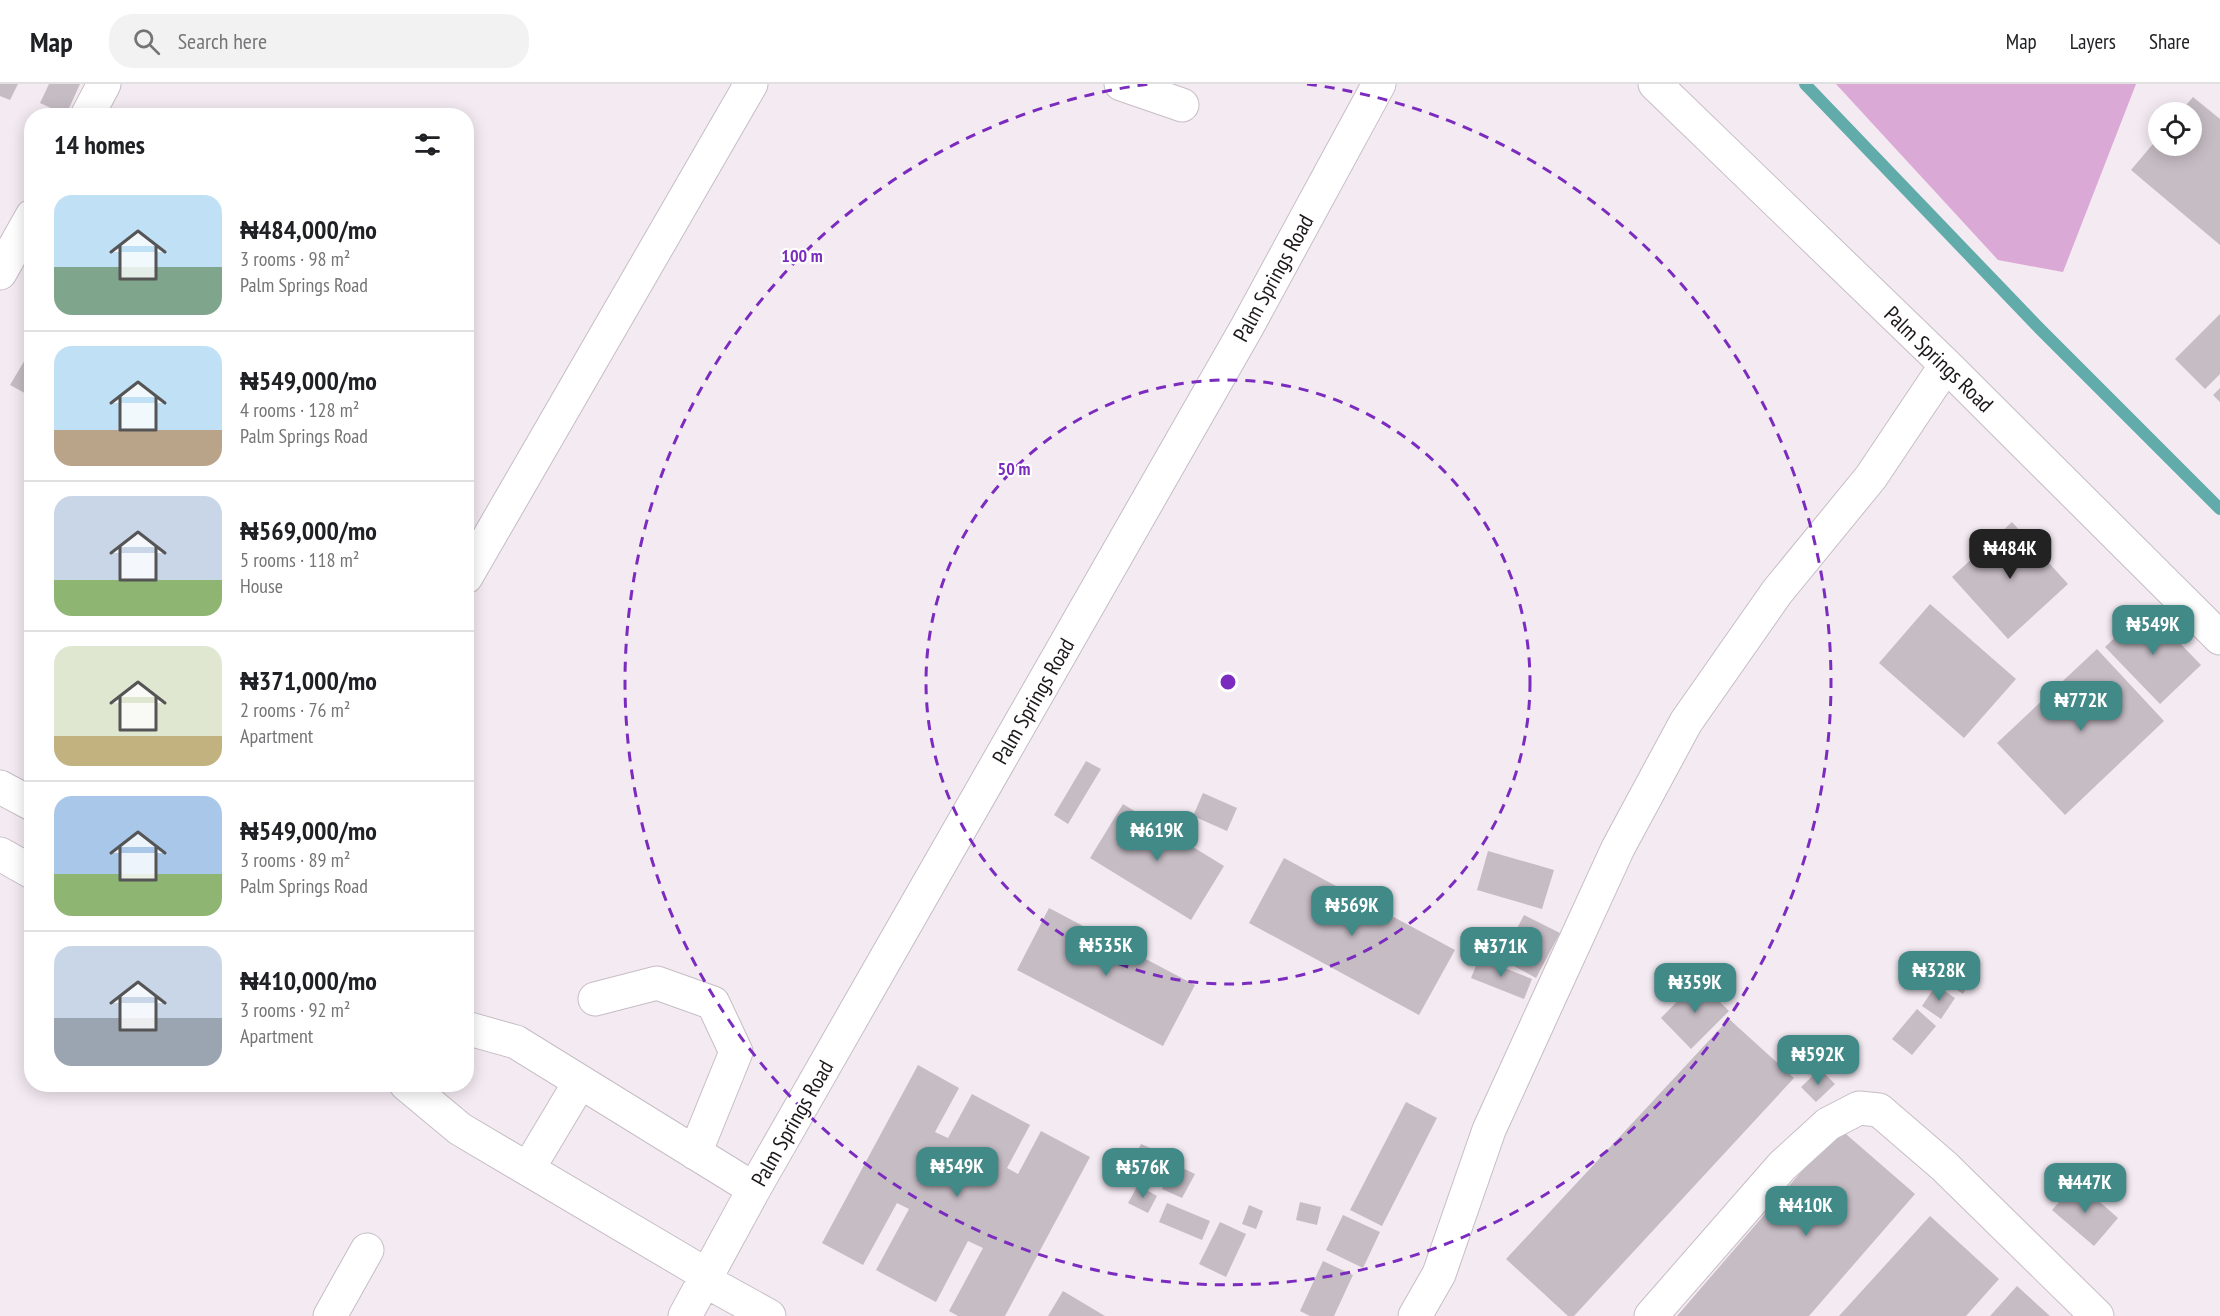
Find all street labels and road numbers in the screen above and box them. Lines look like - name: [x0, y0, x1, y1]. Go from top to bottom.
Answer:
- street label: Palm Springs Road: [1227, 210, 1319, 346]
- street label: Palm Springs Road: [1879, 300, 1999, 418]
- street label: Palm Springs Road: [986, 633, 1080, 769]
- street label: Palm Springs Road: [745, 1055, 839, 1191]

